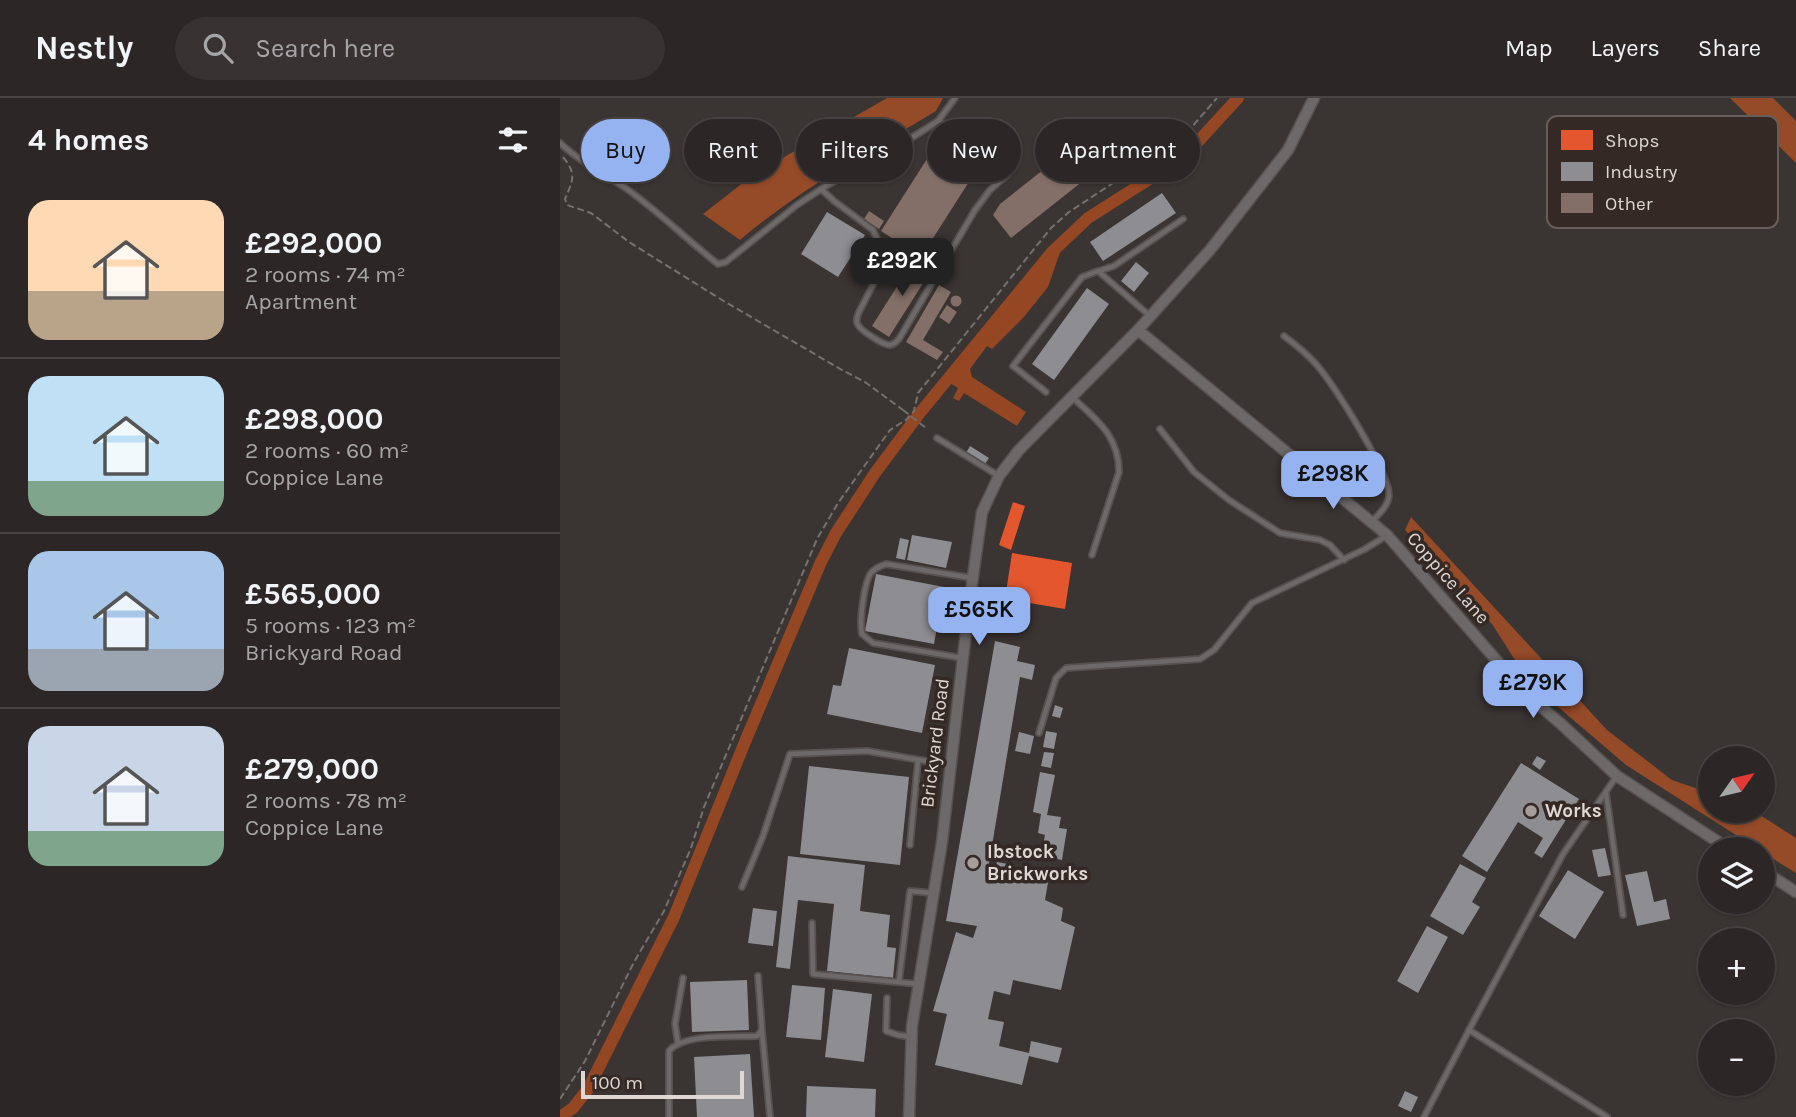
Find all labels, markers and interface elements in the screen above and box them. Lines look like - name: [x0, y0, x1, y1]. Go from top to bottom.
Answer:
- search box: [175, 17, 665, 80]
- text: Nestly: [35, 29, 133, 67]
- icon: search: [199, 29, 237, 67]
- text: Search here: [255, 33, 395, 64]
- text: Map: [1505, 34, 1553, 62]
- text: Layers: [1591, 34, 1660, 62]
- text: Share: [1698, 34, 1761, 62]
- legend: [1547, 116, 1778, 228]
- chip: Buy: [581, 119, 670, 182]
- chip: Rent: [684, 119, 782, 182]
- chip: Filters: [796, 119, 913, 182]
- chip: New: [927, 119, 1021, 182]
- chip: Apartment: [1035, 119, 1200, 182]
- icon: filters: [494, 121, 532, 159]
- text: 4 homes: [28, 122, 149, 158]
- text: Shops: [1605, 130, 1659, 152]
- text: Industry: [1605, 161, 1678, 183]
- text: Other: [1605, 193, 1653, 215]
- text: £292,000: [245, 225, 382, 261]
- icon: home: [84, 228, 168, 312]
- pin: £292K: [853, 238, 951, 298]
- text: £292K: [867, 247, 937, 274]
- text: 2 rooms · 74 m²: [245, 261, 406, 288]
- text: Apartment: [245, 288, 357, 315]
- text: £298,000: [245, 401, 383, 437]
- icon: home: [84, 404, 168, 488]
- text: 2 rooms · 60 m²: [245, 437, 409, 464]
- pin: £298K: [1284, 452, 1382, 511]
- text: £298K: [1297, 460, 1369, 487]
- text: Coppice Lane: [245, 464, 384, 491]
- street label: Coppice Lane: [1402, 528, 1494, 628]
- text: £565,000: [245, 576, 381, 612]
- icon: home: [84, 579, 168, 663]
- pin: £565K: [930, 588, 1028, 647]
- text: £565K: [944, 596, 1014, 623]
- text: 5 rooms · 123 m²: [245, 612, 416, 639]
- text: Brickyard Road: [245, 639, 403, 666]
- pin: £279K: [1484, 660, 1582, 720]
- text: £279K: [1499, 669, 1567, 696]
- street label: Brickyard Road: [916, 677, 954, 809]
- north arrow: [1698, 746, 1774, 822]
- map controls: [1698, 746, 1775, 1096]
- text: £279,000: [245, 751, 379, 787]
- icon: home: [84, 754, 168, 838]
- text: 2 rooms · 78 m²: [245, 787, 407, 814]
- place label: Works: [1545, 800, 1602, 822]
- marker: Works: [1523, 803, 1539, 819]
- text: Coppice Lane: [245, 814, 384, 841]
- button: layers: [1698, 837, 1775, 914]
- place label: Ibstock Brickworks: [987, 841, 1088, 885]
- marker: Ibstock Brickworks: [965, 855, 981, 871]
- button: +: [1698, 928, 1775, 1005]
- button: −: [1698, 1019, 1775, 1096]
- scale bar: [581, 1068, 744, 1100]
- text: 100 m: [592, 1072, 643, 1094]

